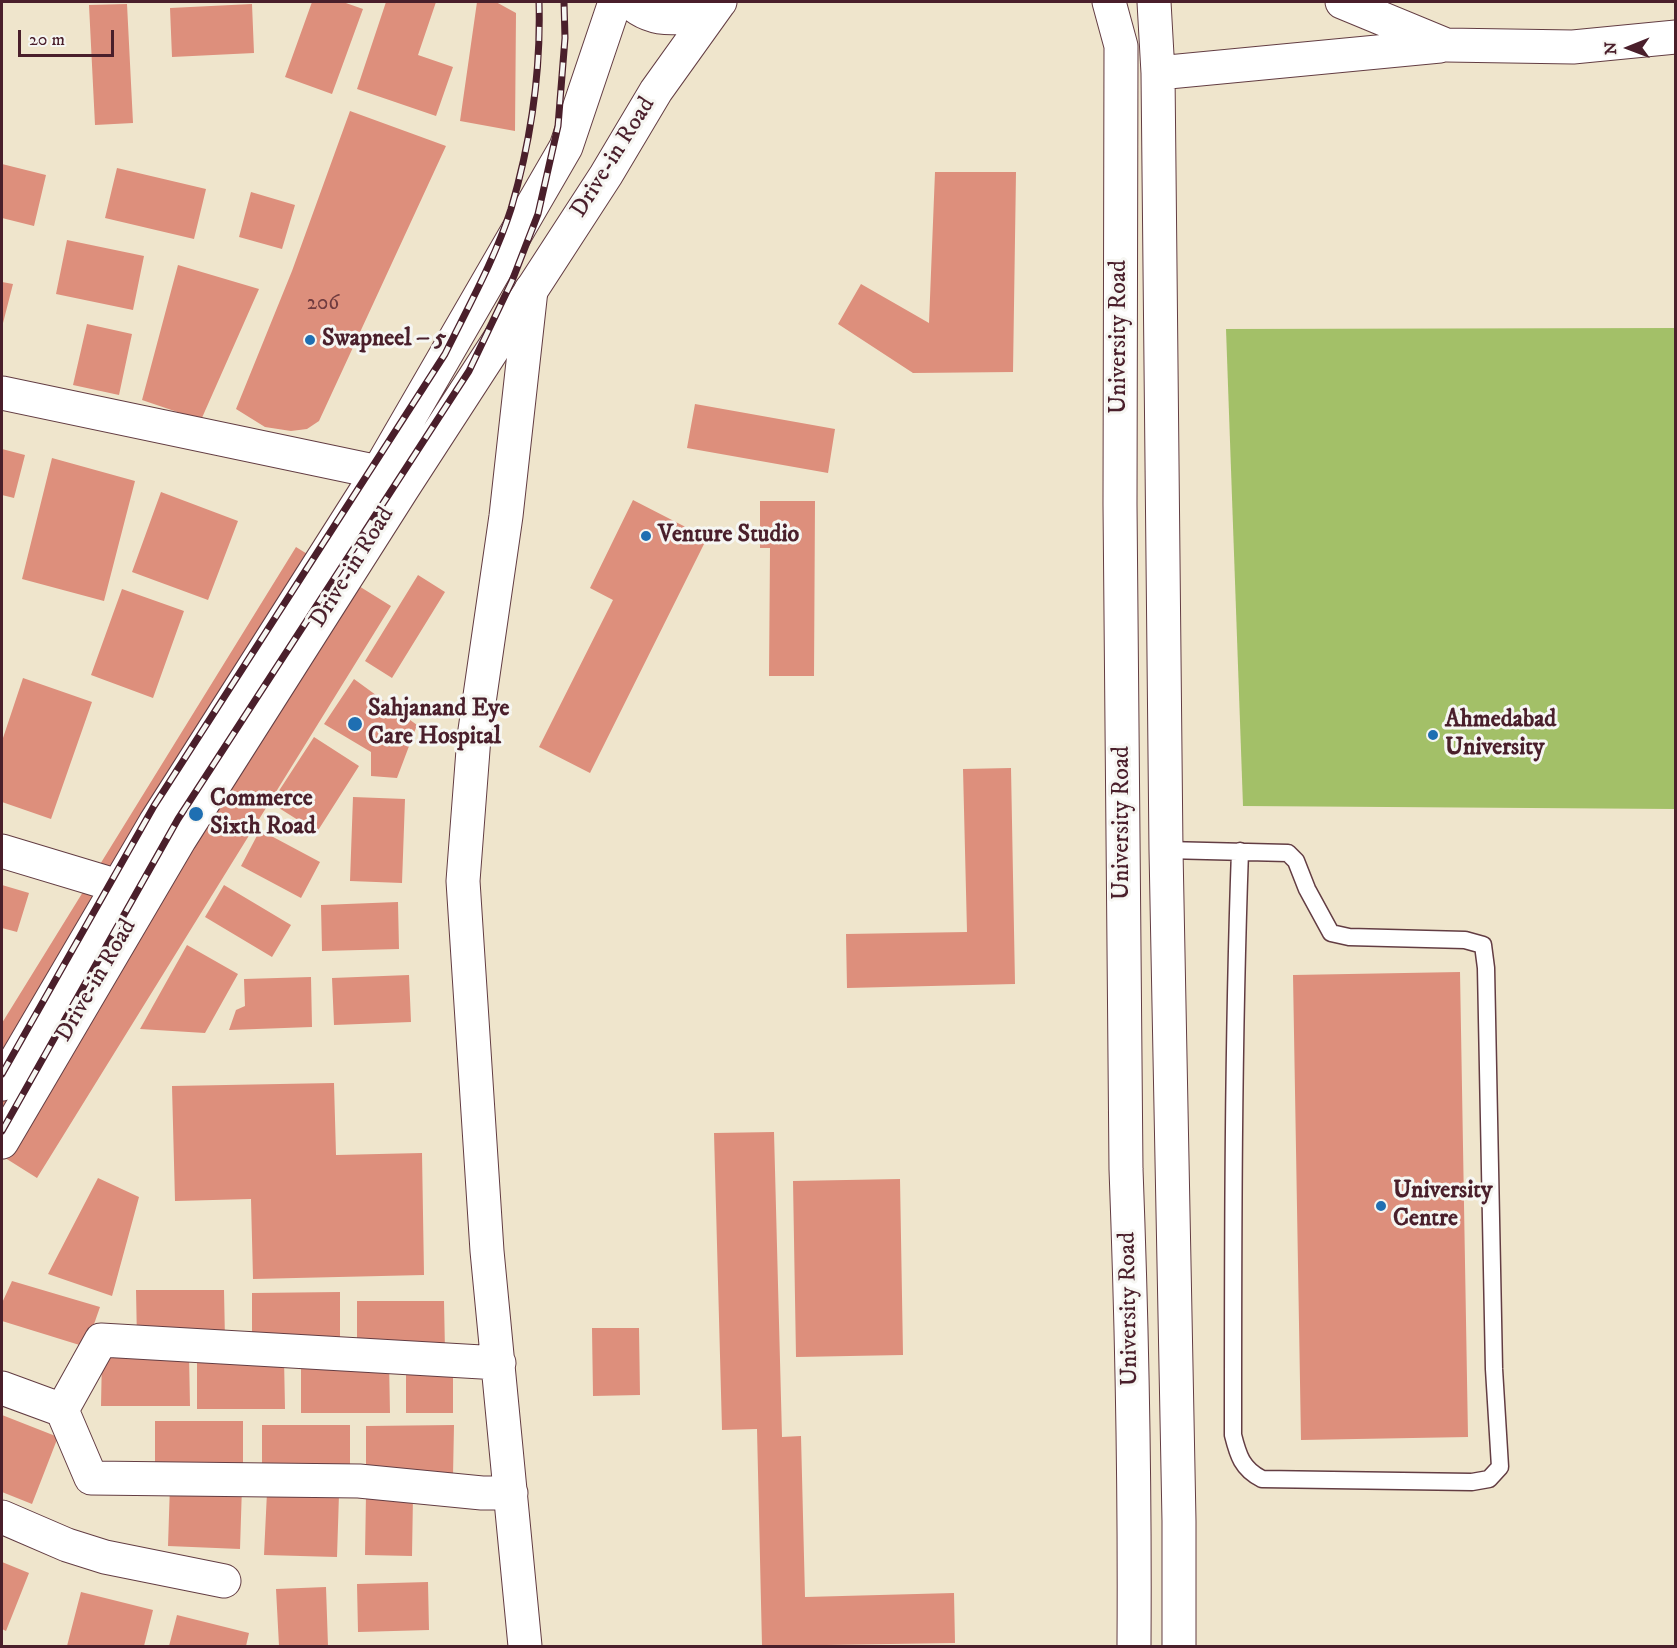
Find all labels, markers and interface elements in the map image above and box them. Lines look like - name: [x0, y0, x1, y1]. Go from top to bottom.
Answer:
- scale bar: [21, 18, 117, 56]
- north arrow: [1599, 18, 1659, 78]
- text: 20 m: [29, 29, 65, 51]
- text: N: [1601, 42, 1621, 55]
- street label: Drive-in Road: [566, 92, 662, 224]
- street label: University Road: [1106, 260, 1134, 414]
- house number: 206: [307, 292, 339, 318]
- place label: Swapneel – 5: [322, 326, 446, 354]
- marker: Swapneel – 5: [303, 333, 317, 347]
- street label: Drive-in Road: [305, 502, 401, 634]
- place label: Venture Studio: [658, 522, 799, 550]
- marker: Venture Studio: [639, 529, 653, 543]
- place label: Sahjanand Eye Care Hospital: [368, 696, 509, 752]
- place label: Ahmedabad University: [1445, 707, 1556, 763]
- marker: Sahjanand Eye Care Hospital: [346, 715, 364, 733]
- marker: Ahmedabad University: [1426, 728, 1440, 742]
- street label: University Road: [1109, 746, 1137, 900]
- place label: Commerce Sixth Road: [210, 786, 316, 842]
- marker: Commerce Sixth Road: [187, 805, 205, 823]
- street label: Drive-in Road: [50, 915, 144, 1047]
- place label: University Centre: [1393, 1178, 1492, 1234]
- marker: University Centre: [1374, 1199, 1388, 1213]
- street label: University Road: [1114, 1232, 1146, 1386]

